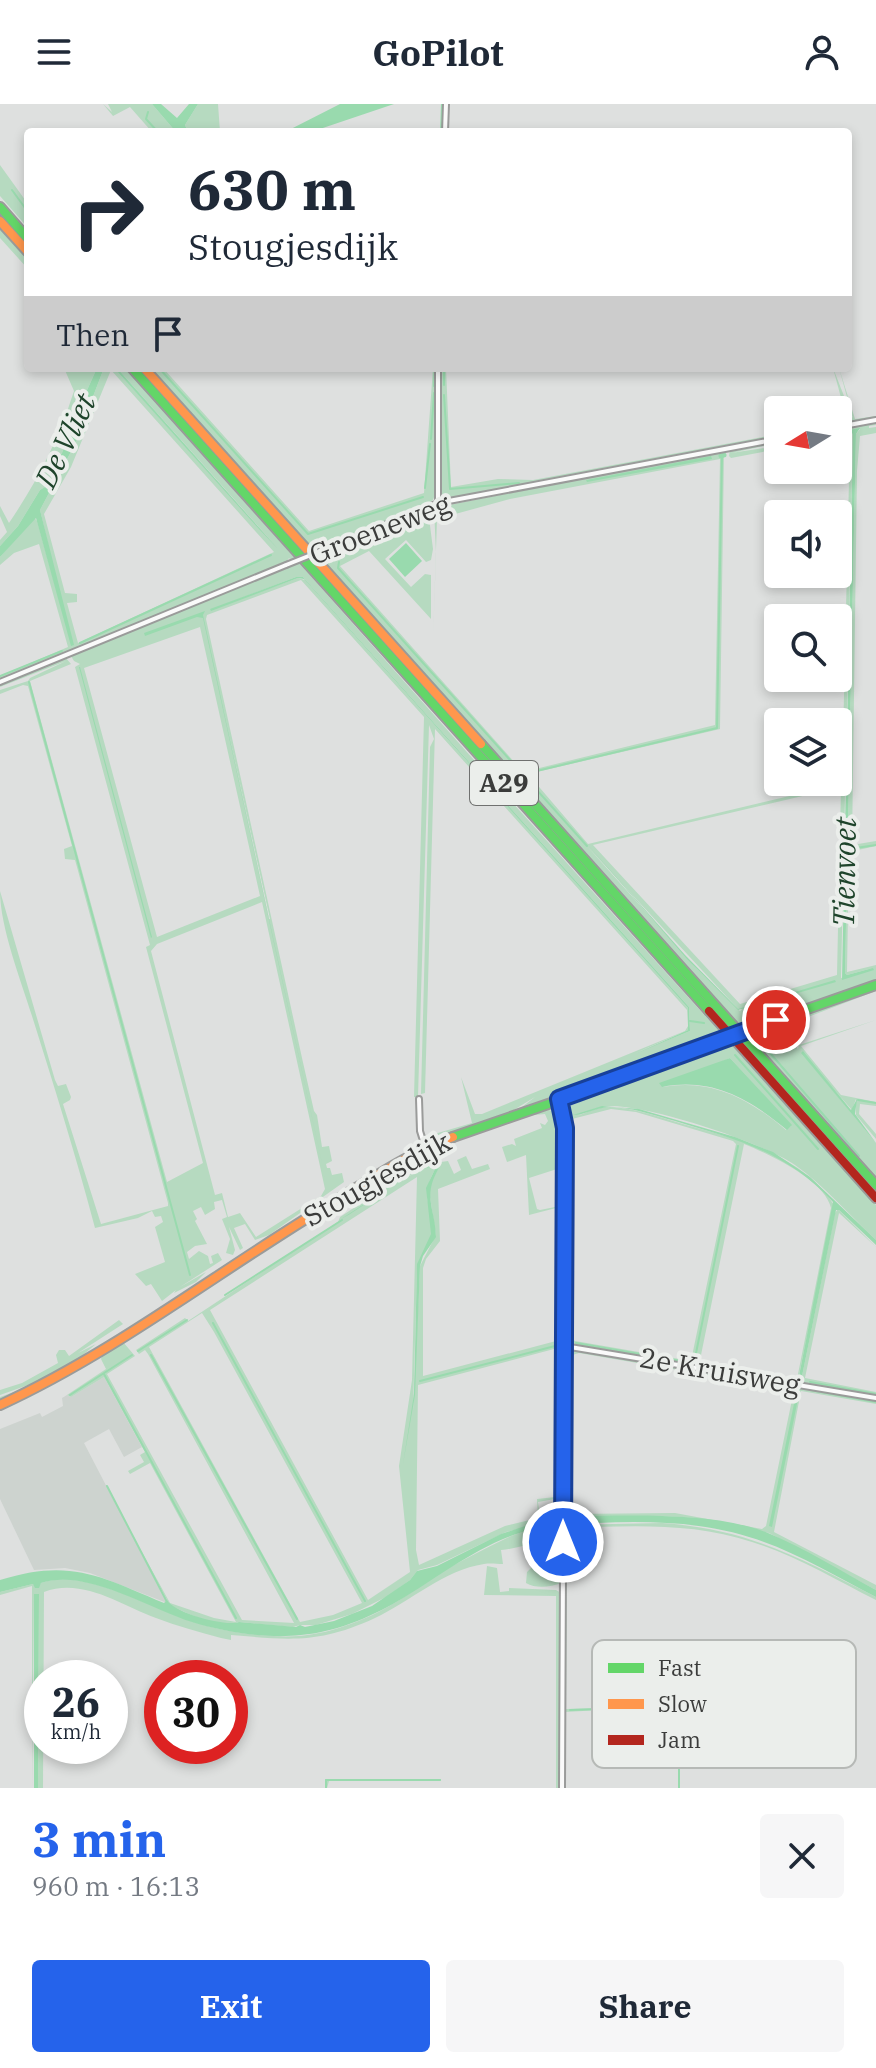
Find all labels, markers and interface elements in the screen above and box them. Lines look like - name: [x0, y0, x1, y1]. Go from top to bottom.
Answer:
- text: GoPilot: [372, 29, 504, 76]
- icon: menu: [32, 30, 76, 74]
- icon: person: [800, 30, 844, 74]
- text: 630 m: [188, 153, 356, 225]
- icon: right: [56, 160, 160, 264]
- text: Stougjesdijk: [188, 223, 398, 270]
- icon: arrive: [146, 312, 190, 356]
- text: Then: [56, 315, 130, 354]
- water label: De Vliet: [25, 386, 105, 495]
- north arrow: [764, 396, 852, 484]
- map controls: [764, 396, 852, 796]
- street label: Groeneweg: [304, 485, 456, 572]
- button: sound: [764, 500, 852, 588]
- button: search: [764, 604, 852, 692]
- button: layers: [764, 708, 852, 796]
- road number: A29: [470, 761, 538, 805]
- water label: Tienvoet: [823, 816, 864, 927]
- pin: [742, 986, 810, 1054]
- icon: arrive: [754, 998, 798, 1042]
- street label: Stougjesdijk: [296, 1122, 458, 1234]
- street label: 2e Kruisweg: [637, 1338, 803, 1403]
- position arrow: [521, 1500, 605, 1584]
- legend: [592, 1640, 856, 1768]
- text: Fast: [658, 1653, 701, 1682]
- speed limit sign: 30: [144, 1660, 248, 1764]
- text: 26: [52, 1676, 100, 1728]
- text: Slow: [658, 1689, 707, 1718]
- text: km/h: [51, 1718, 101, 1745]
- text: Jam: [658, 1725, 701, 1754]
- text: 3 min: [32, 1808, 166, 1870]
- button: close: [760, 1814, 844, 1898]
- text: 960 m · 16:13: [32, 1869, 200, 1903]
- button: Exit: [32, 1960, 430, 2052]
- button: Share: [446, 1960, 844, 2052]

